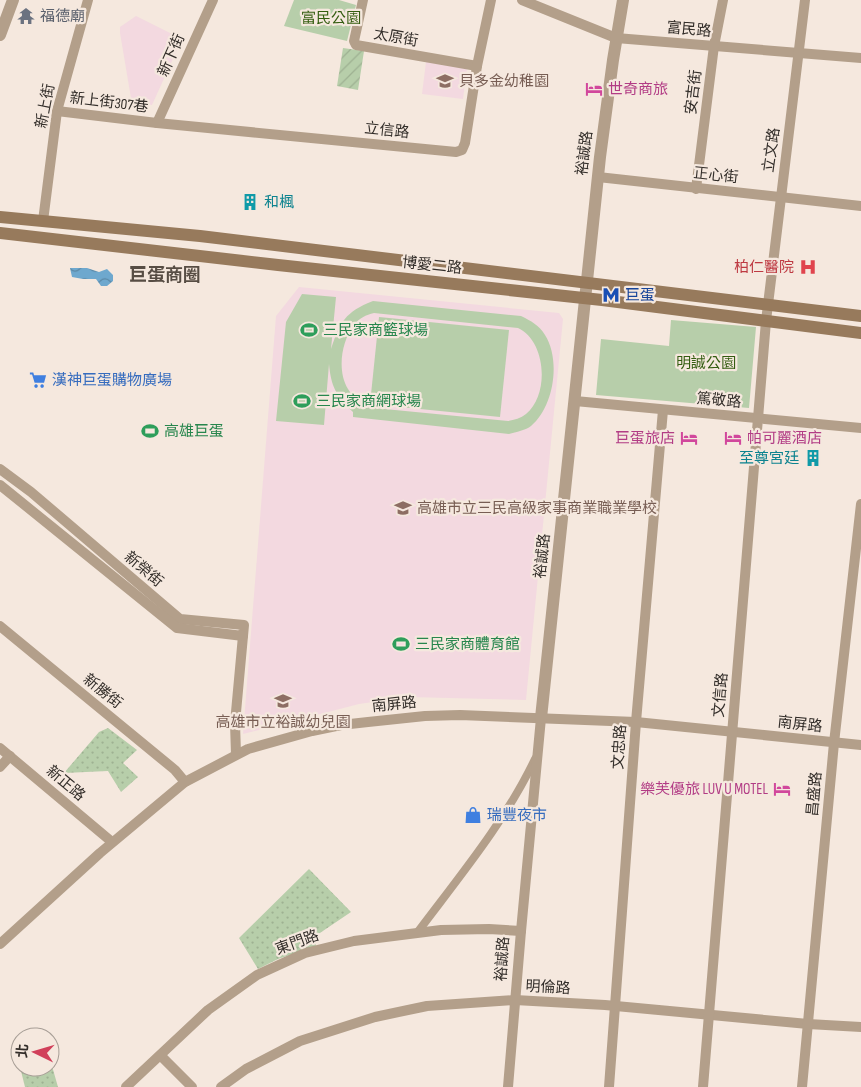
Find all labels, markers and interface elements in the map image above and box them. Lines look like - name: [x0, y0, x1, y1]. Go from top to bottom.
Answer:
- temple icon: 福德廟: [16, 6, 36, 26]
- place label: 福德廟: [40, 7, 85, 26]
- park label: 富民公園: [301, 9, 361, 28]
- street label: 富民路: [666, 18, 712, 41]
- street label: 太原街: [372, 24, 420, 51]
- street label: 新下街: [154, 31, 189, 80]
- street label: 安吉街: [681, 69, 706, 116]
- school or university icon: 貝多金幼稚園: [435, 71, 455, 91]
- place label: 貝多金幼稚園: [459, 72, 549, 91]
- hotel icon: 世奇商旅: [584, 79, 604, 99]
- place label: 世奇商旅: [608, 80, 668, 99]
- street label: 新上街: [32, 82, 59, 130]
- street label: 新上街307巷: [69, 88, 149, 117]
- street label: 立信路: [364, 119, 410, 142]
- street label: 立文路: [759, 126, 784, 174]
- street label: 裕誠路: [572, 130, 597, 177]
- street label: 正心街: [693, 164, 739, 187]
- building icon: 和楓: [240, 192, 260, 212]
- place label: 和楓: [264, 193, 294, 212]
- street label: 博愛二路: [401, 253, 463, 278]
- hospital icon: 柏仁醫院: [798, 257, 818, 277]
- place label: 柏仁醫院: [734, 258, 794, 277]
- district label: 巨蛋商圈: [129, 265, 201, 286]
- metro station icon: 巨蛋: [601, 285, 621, 305]
- place label: 巨蛋: [625, 286, 655, 305]
- sports icon: 三民家商籃球場: [299, 320, 319, 340]
- place label: 三民家商籃球場: [323, 321, 428, 340]
- park label: 明誠公園: [676, 354, 736, 373]
- supermarket icon: 漢神巨蛋購物廣場: [28, 370, 48, 390]
- place label: 漢神巨蛋購物廣場: [52, 371, 172, 390]
- street label: 篤敬路: [696, 389, 742, 412]
- sports icon: 三民家商網球場: [292, 391, 312, 411]
- place label: 三民家商網球場: [316, 392, 421, 411]
- sports icon: 高雄巨蛋: [140, 421, 160, 441]
- place label: 高雄巨蛋: [164, 422, 224, 441]
- hotel icon: 巨蛋旅店: [679, 428, 699, 448]
- hotel icon: 帕可麗酒店: [723, 428, 743, 448]
- place label: 巨蛋旅店: [615, 429, 675, 448]
- place label: 帕可麗酒店: [747, 429, 822, 448]
- building icon: 至尊宮廷: [803, 448, 823, 468]
- place label: 至尊宮廷: [739, 449, 799, 468]
- school or university icon: 高雄市立三民高級家事商業職業學校: [393, 498, 413, 518]
- place label: 高雄市立三民高級家事商業職業學校: [417, 499, 657, 518]
- street label: 裕誠路: [531, 533, 554, 579]
- street label: 新榮街: [120, 548, 167, 591]
- sports icon: 三民家商體育館: [391, 634, 411, 654]
- place label: 三民家商體育館: [415, 635, 520, 654]
- street label: 新勝街: [79, 670, 126, 713]
- street label: 文信路: [709, 672, 732, 718]
- school or university icon: 高雄市立裕誠幼兒園: [273, 691, 293, 711]
- street label: 南屏路: [371, 693, 417, 716]
- place label: 高雄市立裕誠幼兒園: [215, 713, 351, 732]
- street label: 南屏路: [777, 713, 823, 736]
- street label: 文忠路: [608, 724, 631, 770]
- street label: 新正路: [42, 762, 89, 805]
- street label: 昌盛路: [803, 771, 826, 817]
- hotel icon: 樂芙優旅 LUV U MOTEL: [772, 779, 792, 799]
- place label: 樂芙優旅 LUV U MOTEL: [640, 780, 768, 799]
- shop icon: 瑞豐夜市: [463, 805, 483, 825]
- place label: 瑞豐夜市: [487, 806, 547, 825]
- street label: 東門路: [273, 926, 322, 959]
- street label: 裕誠路: [491, 936, 514, 982]
- street label: 明倫路: [525, 977, 571, 998]
- north arrow: [10, 1027, 60, 1077]
- text: 北: [13, 1043, 32, 1059]

